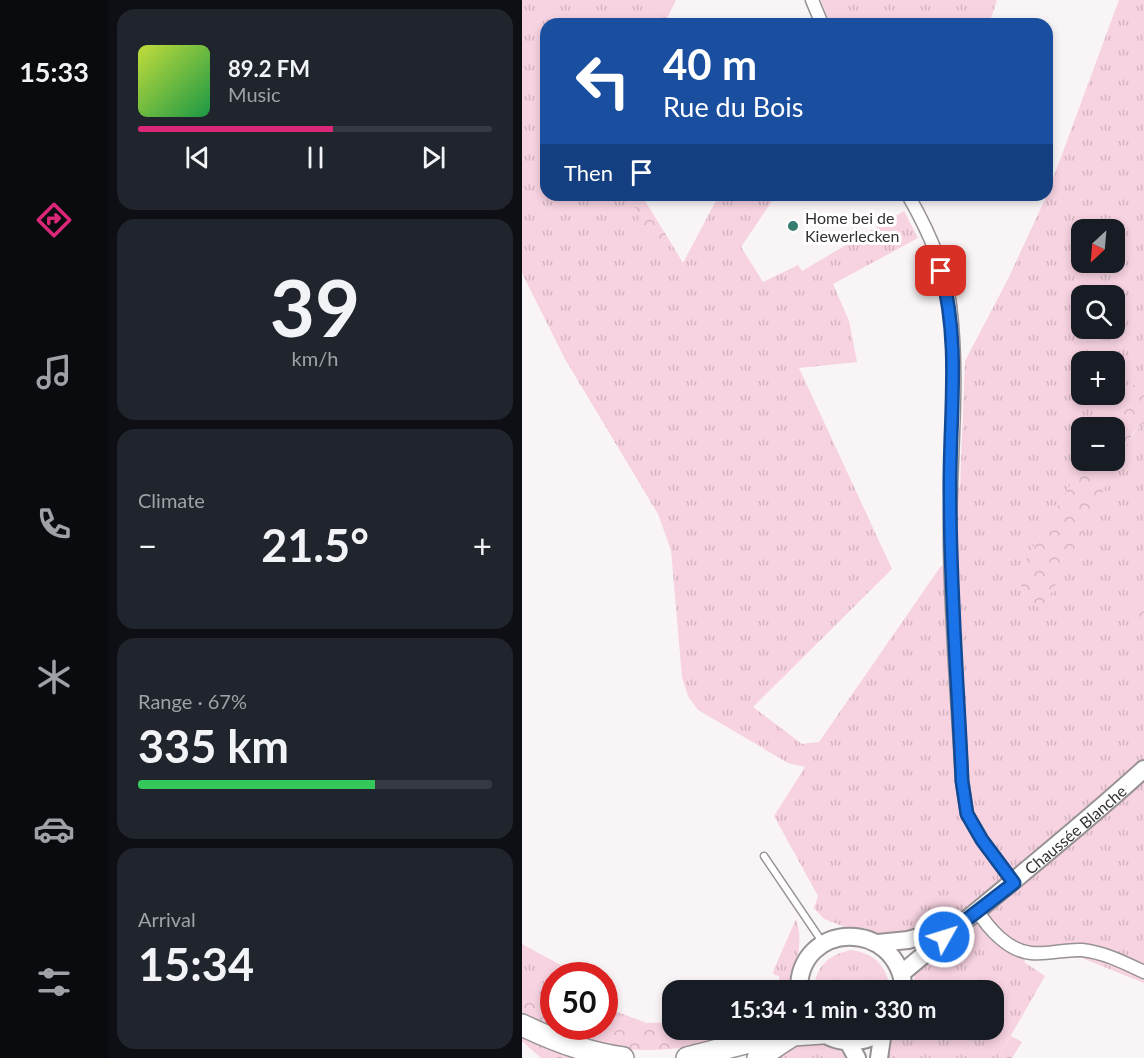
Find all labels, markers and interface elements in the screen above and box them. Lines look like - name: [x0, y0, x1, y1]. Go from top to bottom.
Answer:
- text: 40 m: [663, 39, 757, 89]
- icon: left: [564, 42, 642, 120]
- text: 15:33: [19, 55, 89, 88]
- text: 89.2 FM: [228, 55, 310, 82]
- text: Music: [228, 82, 281, 106]
- text: Rue du Bois: [663, 90, 803, 123]
- icon: previous: [181, 141, 214, 174]
- icon: pause: [299, 141, 332, 174]
- icon: next: [417, 141, 450, 174]
- icon: arrive: [625, 156, 658, 189]
- text: Then: [564, 159, 613, 186]
- icon: directions: [33, 199, 75, 241]
- place label: Home bei de Kiewerlecken: [805, 208, 899, 245]
- marker: Home bei de Kiewerlecken: [786, 219, 800, 233]
- north arrow: [1071, 219, 1125, 273]
- map controls: [1071, 219, 1125, 471]
- pin: [915, 245, 966, 296]
- icon: arrive: [924, 254, 957, 287]
- text: 39: [270, 260, 360, 354]
- button: search: [1071, 285, 1125, 339]
- text: km/h: [292, 346, 338, 370]
- icon: music: [33, 351, 75, 393]
- button: +: [1071, 351, 1125, 405]
- button: −: [1071, 417, 1125, 471]
- text: Climate: [138, 488, 205, 512]
- icon: phone: [33, 503, 75, 545]
- text: 21.5°: [261, 518, 369, 572]
- text: −: [138, 525, 157, 565]
- text: +: [473, 525, 492, 565]
- icon: climate: [33, 656, 75, 698]
- text: Range · 67%: [138, 689, 247, 713]
- text: 335 km: [138, 719, 289, 773]
- street label: Chaussée Blanche: [1020, 781, 1130, 878]
- icon: car: [33, 808, 75, 850]
- position arrow: [912, 905, 976, 969]
- text: Arrival: [138, 907, 196, 931]
- text: 15:34: [138, 937, 254, 991]
- icon: filters: [33, 961, 75, 1003]
- speed limit sign: 50: [540, 962, 618, 1040]
- text: 15:34 · 1 min · 330 m: [730, 996, 936, 1023]

